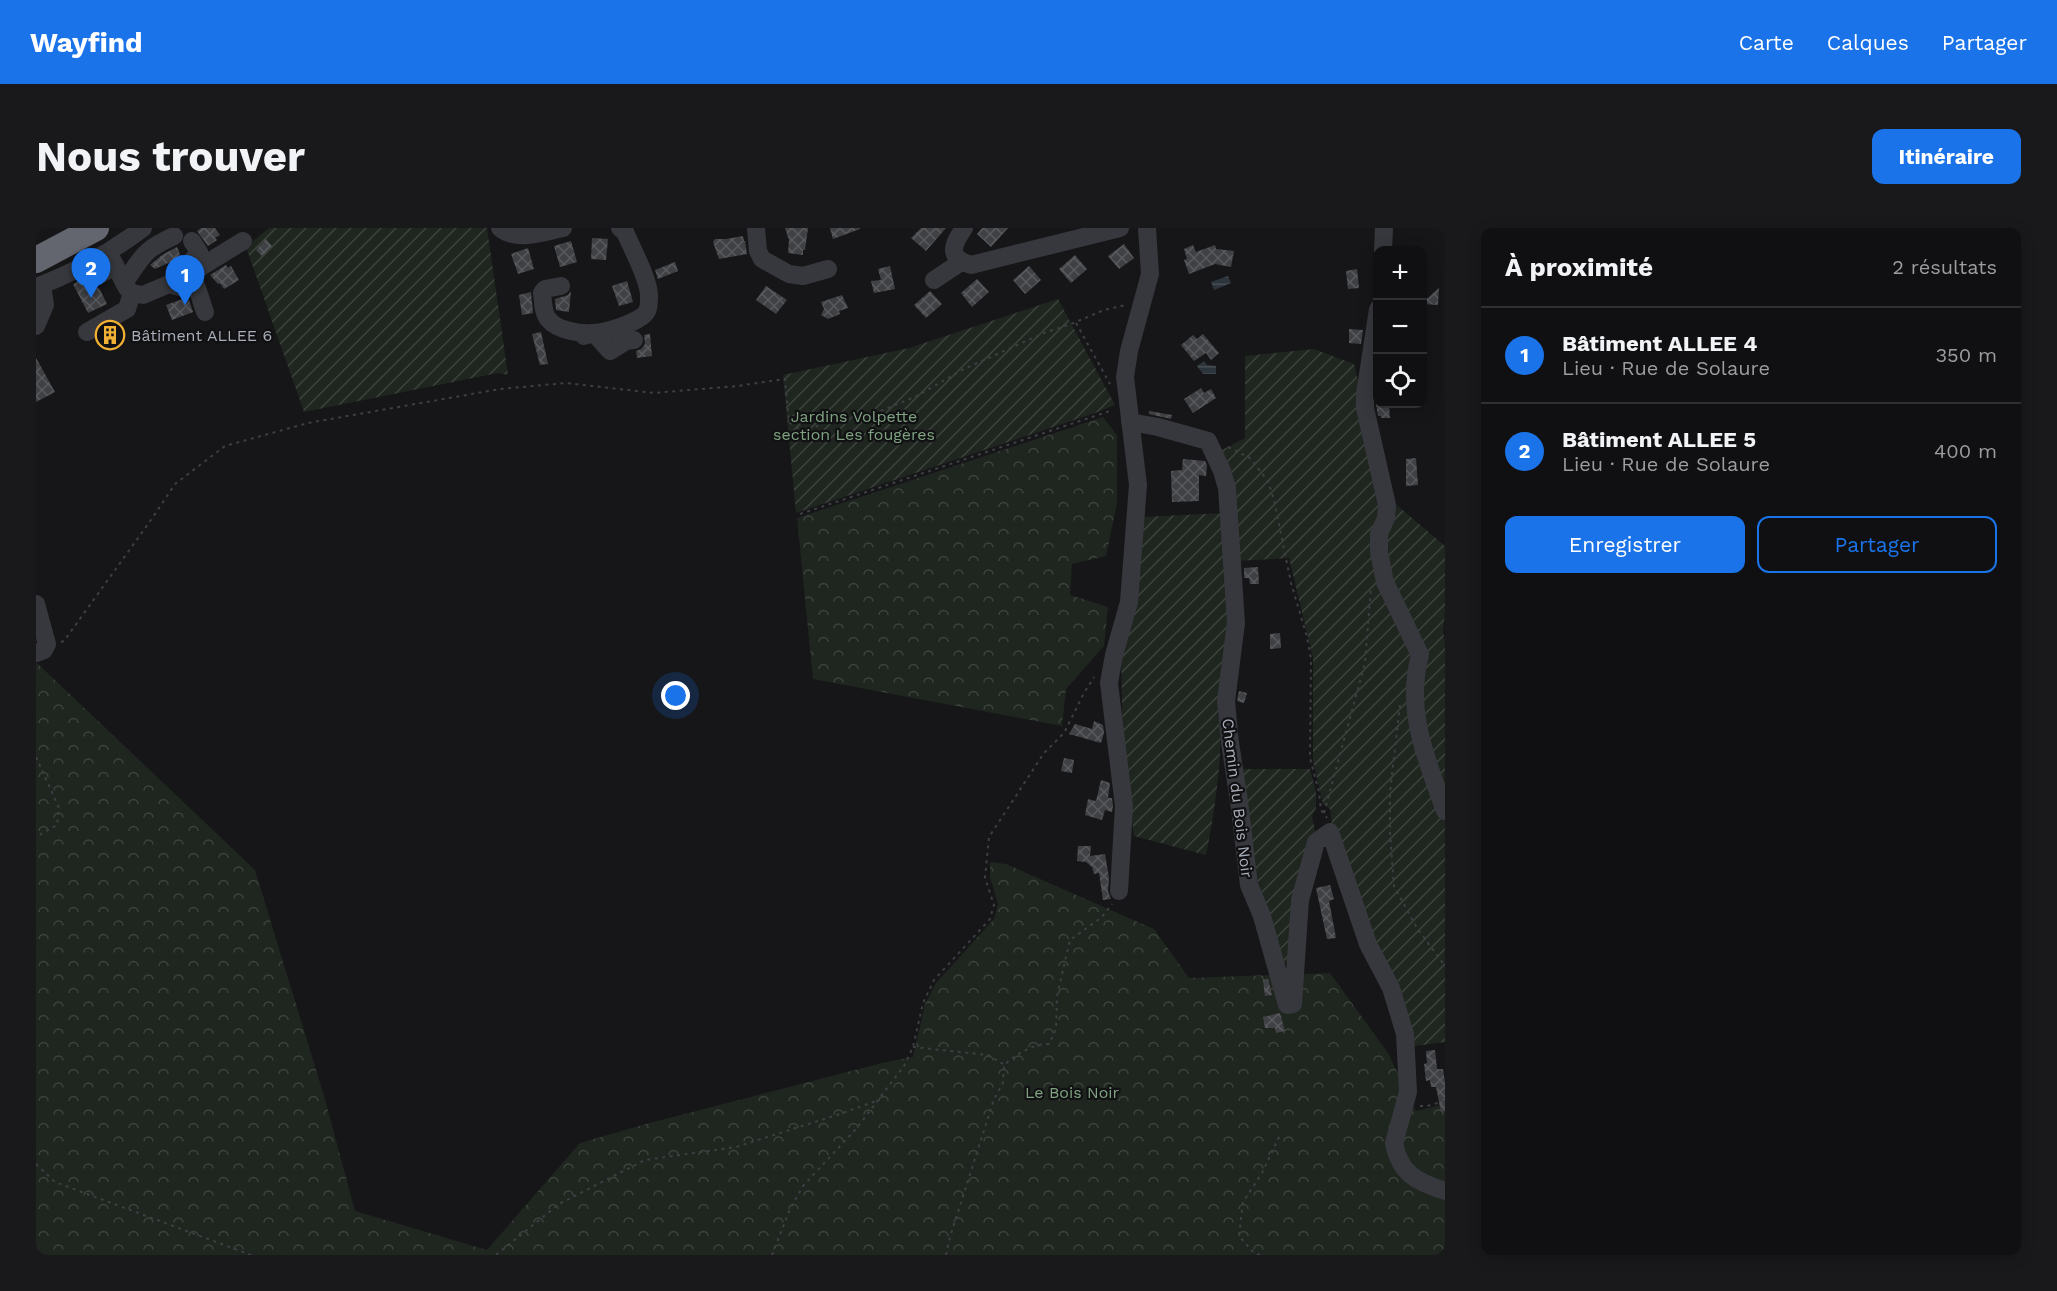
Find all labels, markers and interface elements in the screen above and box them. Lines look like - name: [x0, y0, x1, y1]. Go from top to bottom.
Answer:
- text: Wayfind: [30, 26, 143, 59]
- text: Carte: [1739, 30, 1794, 55]
- text: Calques: [1827, 30, 1909, 55]
- text: Partager: [1942, 30, 2027, 55]
- button: Itinéraire: [1872, 129, 2021, 184]
- text: Nous trouver: [36, 132, 305, 181]
- map controls: [1373, 246, 1427, 408]
- button: +: [1373, 246, 1427, 300]
- pin: 2: [72, 248, 110, 298]
- text: À proximité: [1505, 252, 1653, 282]
- text: 2 résultats: [1892, 255, 1997, 279]
- pin: 1: [166, 256, 204, 305]
- button: −: [1373, 300, 1427, 354]
- building icon: Bâtiment ALLEE 6: [94, 319, 126, 351]
- place label: Bâtiment ALLEE 6: [131, 326, 272, 345]
- text: Bâtiment ALLEE 4: [1562, 331, 1757, 356]
- text: 1: [1520, 343, 1529, 367]
- text: 350 m: [1935, 343, 1997, 367]
- button: locate: [1373, 354, 1427, 408]
- text: Lieu · Rue de Solaure: [1562, 356, 1770, 380]
- park label: Jardins Volpette section Les fougères: [773, 407, 935, 444]
- text: Bâtiment ALLEE 5: [1562, 427, 1756, 452]
- text: 2: [1519, 439, 1530, 463]
- text: 400 m: [1934, 439, 1997, 463]
- text: Lieu · Rue de Solaure: [1562, 452, 1770, 476]
- button: Enregistrer: [1505, 516, 1745, 573]
- button: Partager: [1757, 516, 1997, 573]
- your location: [661, 681, 690, 710]
- street label: Chemin du Bois Noir: [1218, 717, 1257, 879]
- park label: Le Bois Noir: [1025, 1083, 1120, 1102]

